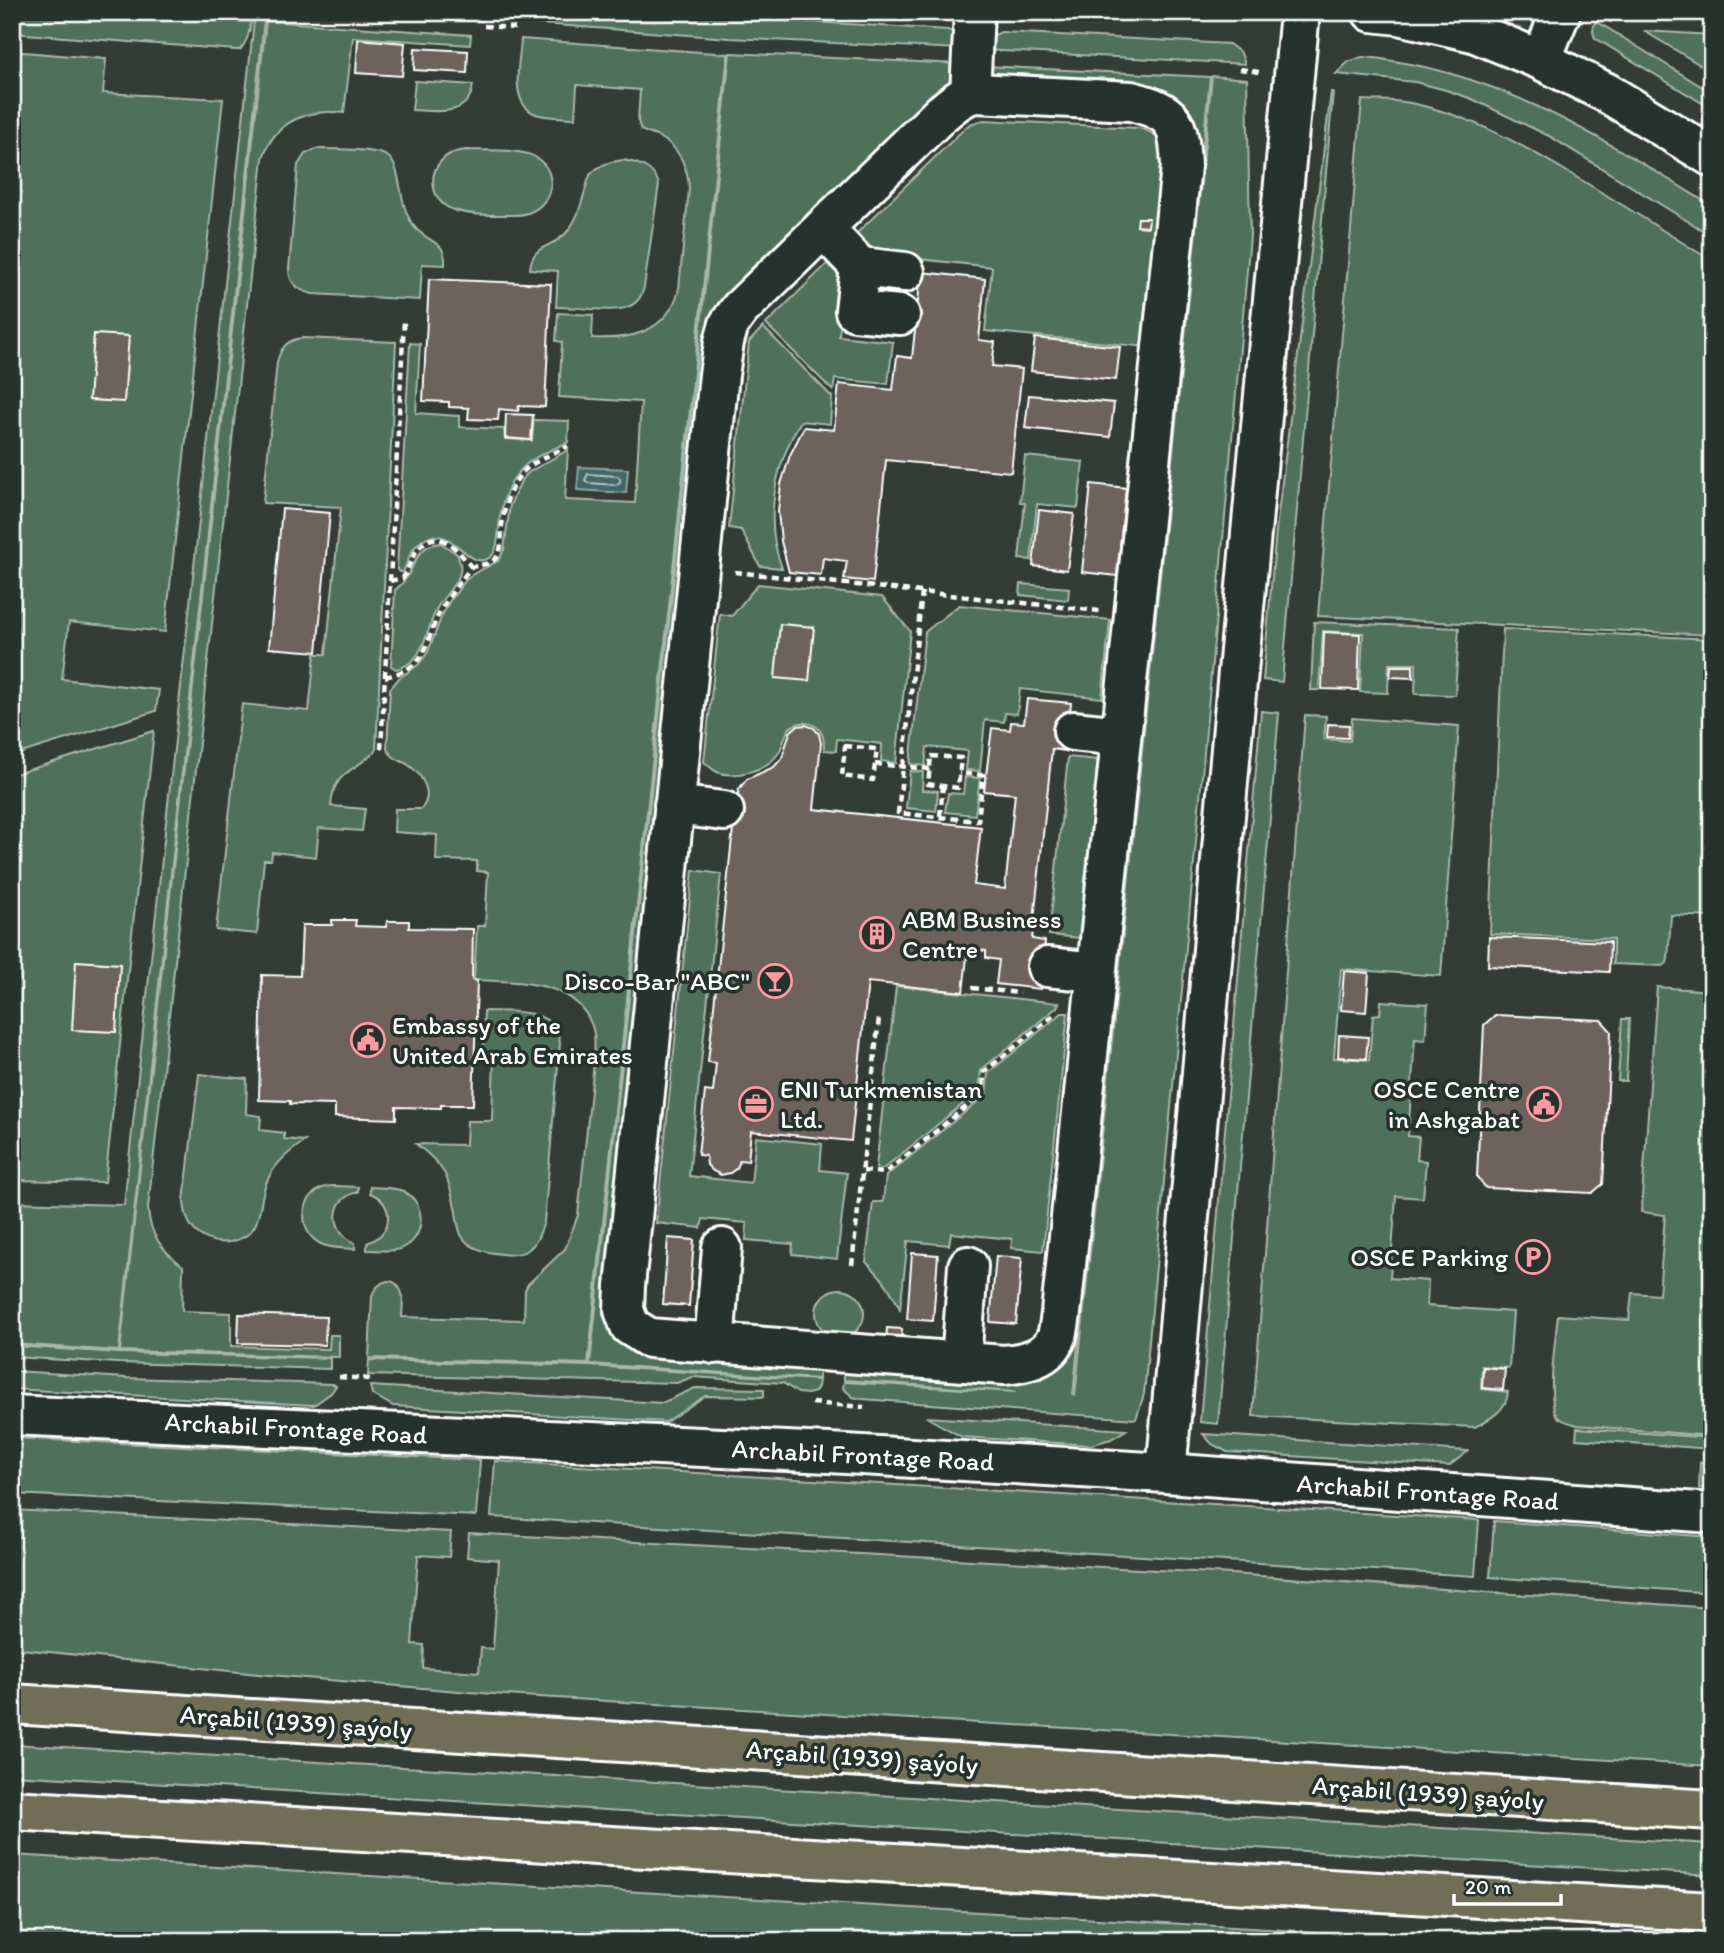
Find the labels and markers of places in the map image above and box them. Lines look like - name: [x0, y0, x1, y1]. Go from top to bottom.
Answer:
- place label: ABM Business Centre: [902, 903, 1062, 965]
- building icon: ABM Business Centre: [858, 915, 896, 953]
- bar icon: Disco-Bar "ABC": [756, 962, 794, 1000]
- place label: Disco-Bar "ABC": [564, 965, 750, 997]
- place label: Embassy of the United Arab Emirates: [392, 1009, 633, 1071]
- public building icon: Embassy of the United Arab Emirates: [349, 1021, 387, 1059]
- place label: ENI Turkmenistan Ltd.: [780, 1073, 982, 1135]
- place label: OSCE Centre in Ashgabat: [1373, 1073, 1520, 1135]
- office icon: ENI Turkmenistan Ltd.: [737, 1085, 775, 1123]
- public building icon: OSCE Centre in Ashgabat: [1525, 1085, 1563, 1123]
- parking icon: OSCE Parking: [1514, 1238, 1552, 1276]
- place label: OSCE Parking: [1350, 1241, 1509, 1273]

